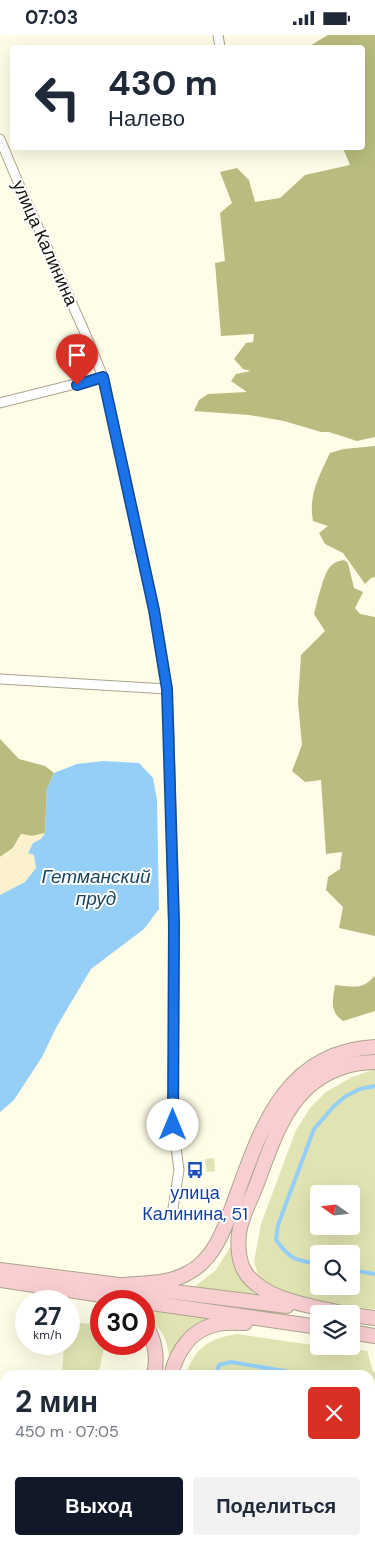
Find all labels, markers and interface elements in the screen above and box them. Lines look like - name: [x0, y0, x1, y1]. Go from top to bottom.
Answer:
- text: 07:03: [25, 5, 78, 30]
- text: 430 m: [108, 60, 218, 106]
- icon: left: [25, 65, 90, 130]
- text: Налево: [108, 104, 185, 133]
- street label: улица Калинина: [7, 176, 84, 311]
- pin: [56, 334, 98, 385]
- icon: arrive: [63, 341, 91, 369]
- water label: Гетманский пруд: [41, 864, 151, 911]
- position arrow: [146, 1098, 198, 1150]
- bus stop icon: улица Калинина, 51: [185, 1160, 205, 1180]
- place label: улица Калинина, 51: [142, 1181, 248, 1226]
- north arrow: [310, 1185, 360, 1235]
- map controls: [310, 1185, 360, 1355]
- button: search: [310, 1245, 360, 1295]
- speed limit sign: 30: [90, 1290, 155, 1355]
- text: 27: [34, 1300, 61, 1333]
- button: layers: [310, 1305, 360, 1355]
- text: km/h: [33, 1327, 62, 1343]
- text: 2 мин: [15, 1382, 98, 1421]
- button: close: [308, 1387, 360, 1439]
- text: 450 m · 07:05: [15, 1421, 119, 1442]
- button: Выход: [15, 1477, 183, 1535]
- button: Поделиться: [193, 1477, 360, 1535]

